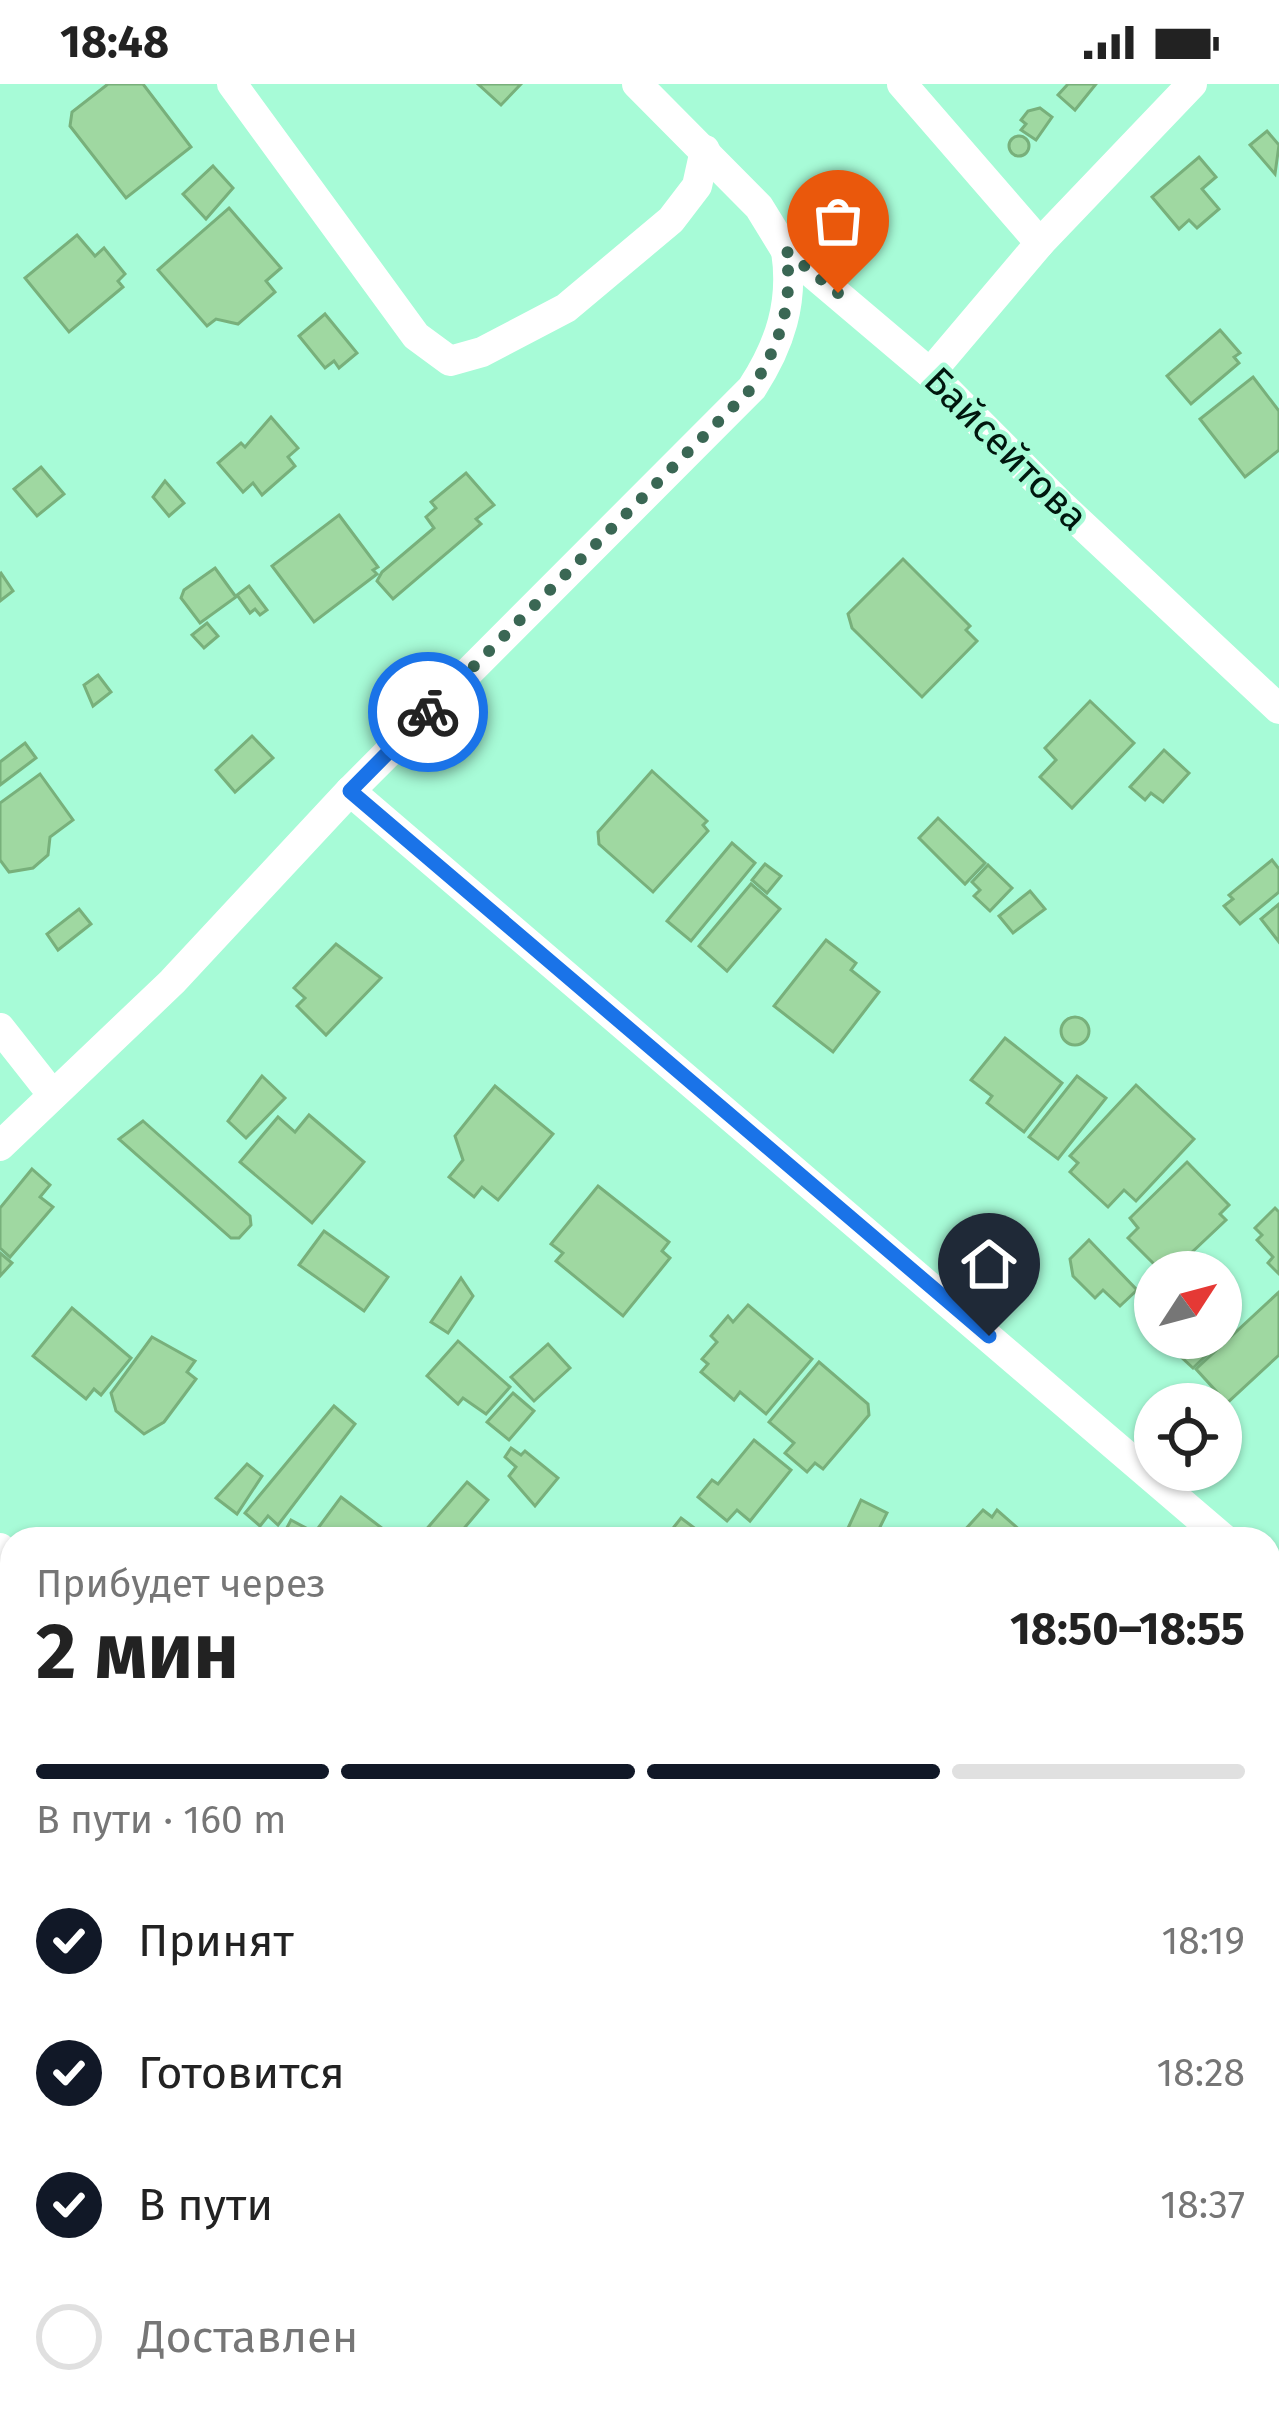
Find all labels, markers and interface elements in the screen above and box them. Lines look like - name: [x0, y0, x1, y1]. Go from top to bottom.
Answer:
- text: 18:48: [60, 15, 169, 69]
- pin: [787, 170, 889, 293]
- icon: bag: [805, 188, 871, 254]
- street label: Байсейтова: [915, 358, 1097, 540]
- courier: [368, 652, 488, 772]
- icon: bike: [395, 679, 461, 745]
- pin: [938, 1213, 1040, 1336]
- icon: home: [956, 1231, 1022, 1297]
- north arrow: [1134, 1251, 1242, 1359]
- map controls: [1134, 1251, 1242, 1491]
- button: locate: [1134, 1383, 1242, 1491]
- text: Прибудет через: [36, 1561, 326, 1607]
- text: 18:50–18:55: [1010, 1602, 1245, 1656]
- text: 2 мин: [36, 1605, 239, 1699]
- text: В пути · 160 m: [36, 1797, 286, 1843]
- icon: check: [36, 1908, 102, 1974]
- text: Принят: [138, 1914, 294, 1968]
- text: 18:19: [1161, 1918, 1245, 1964]
- icon: check: [36, 2040, 102, 2106]
- text: Готовится: [138, 2046, 345, 2100]
- text: 18:28: [1156, 2050, 1245, 2096]
- icon: check: [36, 2172, 102, 2238]
- text: В пути: [138, 2178, 273, 2232]
- text: 18:37: [1160, 2182, 1245, 2228]
- text: Доставлен: [138, 2310, 358, 2364]

